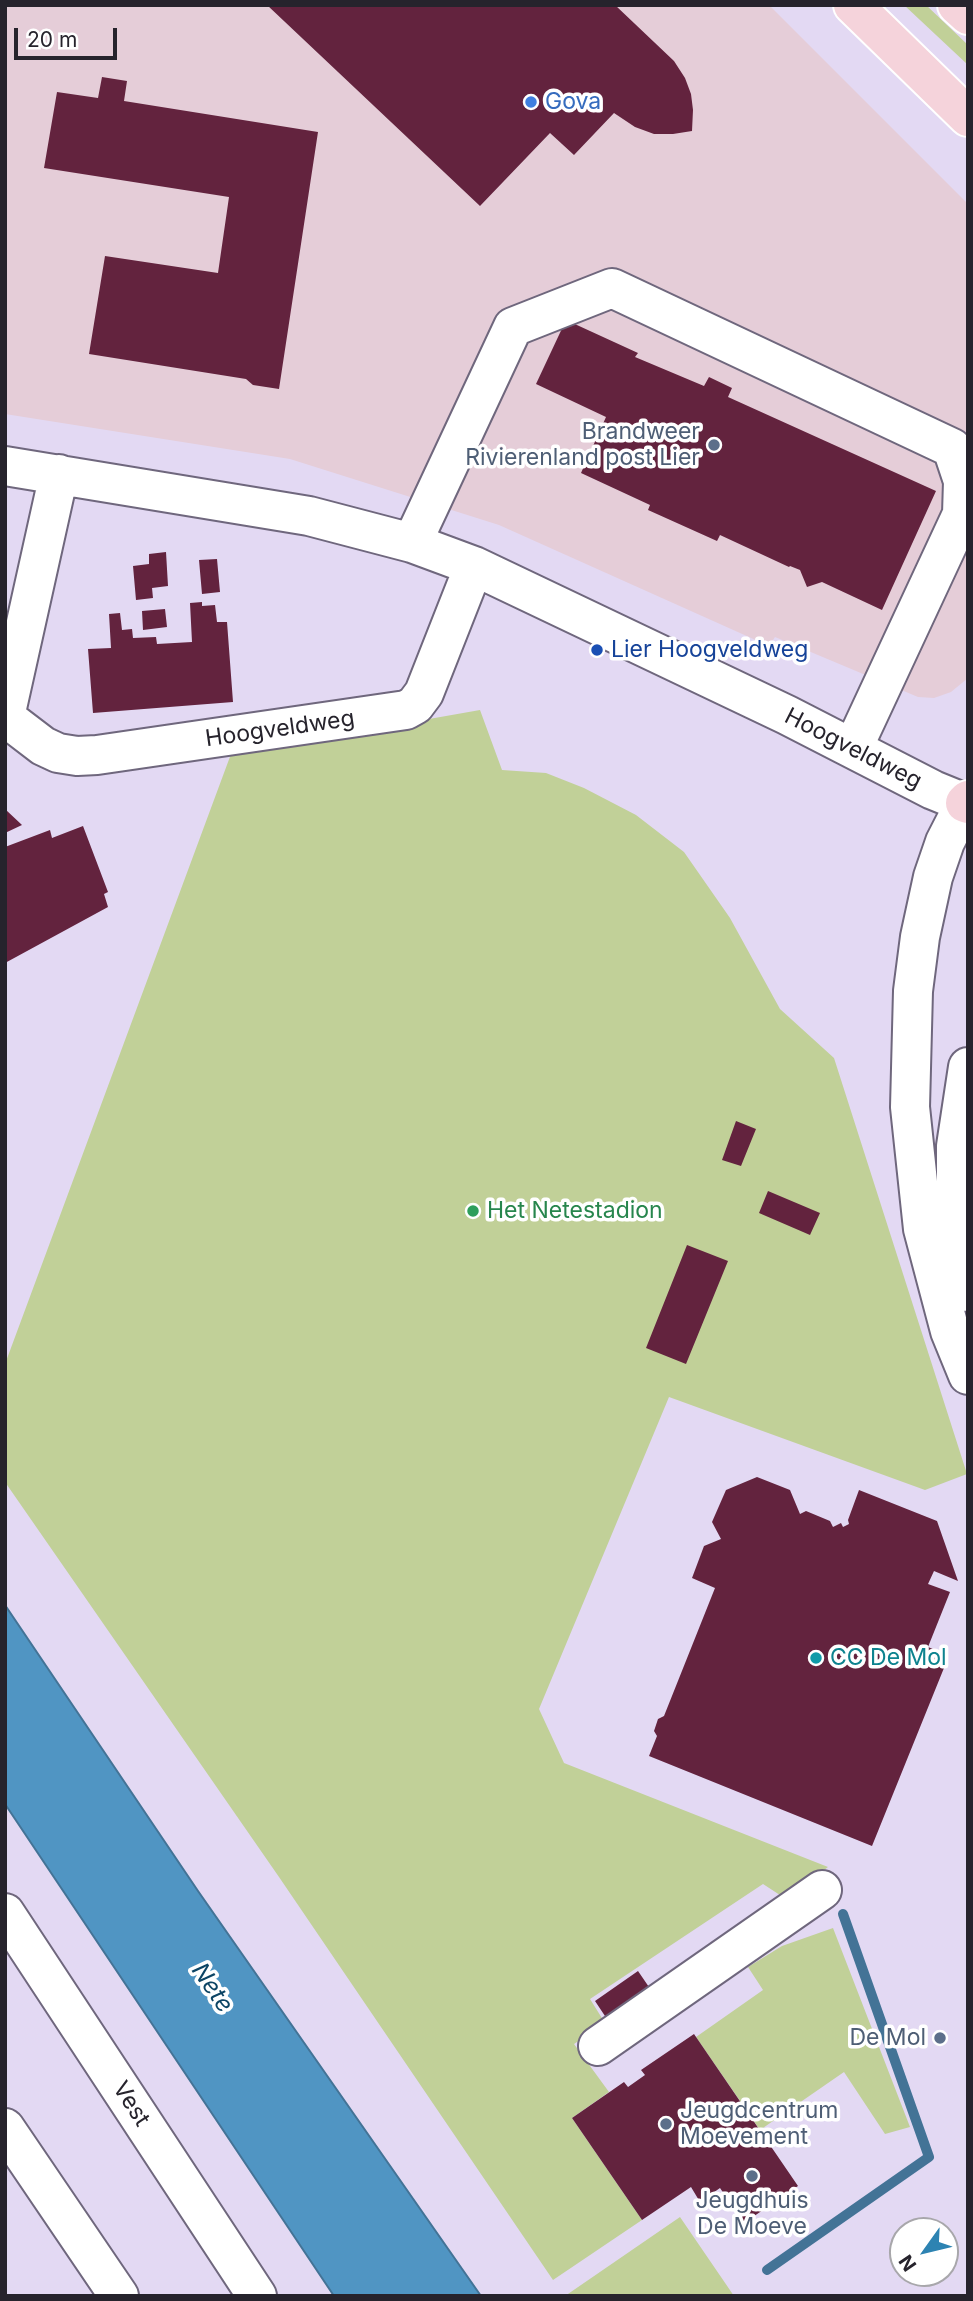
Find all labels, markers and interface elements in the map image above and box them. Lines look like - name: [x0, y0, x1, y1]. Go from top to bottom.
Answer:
- scale bar: [18, 14, 121, 58]
- text: 20 m: [27, 27, 77, 52]
- place label: Gova: [545, 88, 601, 116]
- marker: Gova: [523, 94, 539, 110]
- place label: Brandweer Rivierenland post Lier: [465, 418, 700, 472]
- marker: Brandweer Rivierenland post Lier: [706, 437, 722, 453]
- place label: Lier Hoogveldweg: [611, 636, 808, 664]
- marker: Lier Hoogveldweg: [589, 642, 605, 658]
- street label: Hoogveldweg: [780, 703, 926, 795]
- street label: Hoogveldweg: [204, 705, 356, 753]
- place label: Het Netestadion: [487, 1197, 663, 1225]
- marker: Het Netestadion: [465, 1203, 481, 1219]
- place label: CC De Mol: [830, 1644, 947, 1672]
- marker: CC De Mol: [808, 1650, 824, 1666]
- water label: Nete: [185, 1958, 239, 2018]
- place label: De Mol: [849, 2024, 926, 2052]
- marker: De Mol: [932, 2030, 948, 2046]
- street label: Vest: [106, 2076, 156, 2132]
- place label: Jeugdcentrum Moevement: [680, 2097, 838, 2151]
- marker: Jeugdcentrum Moevement: [658, 2116, 674, 2132]
- marker: Jeugdhuis De Moeve: [744, 2168, 760, 2184]
- place label: Jeugdhuis De Moeve: [695, 2187, 809, 2241]
- north arrow: [889, 2217, 959, 2287]
- text: N: [894, 2250, 921, 2275]

